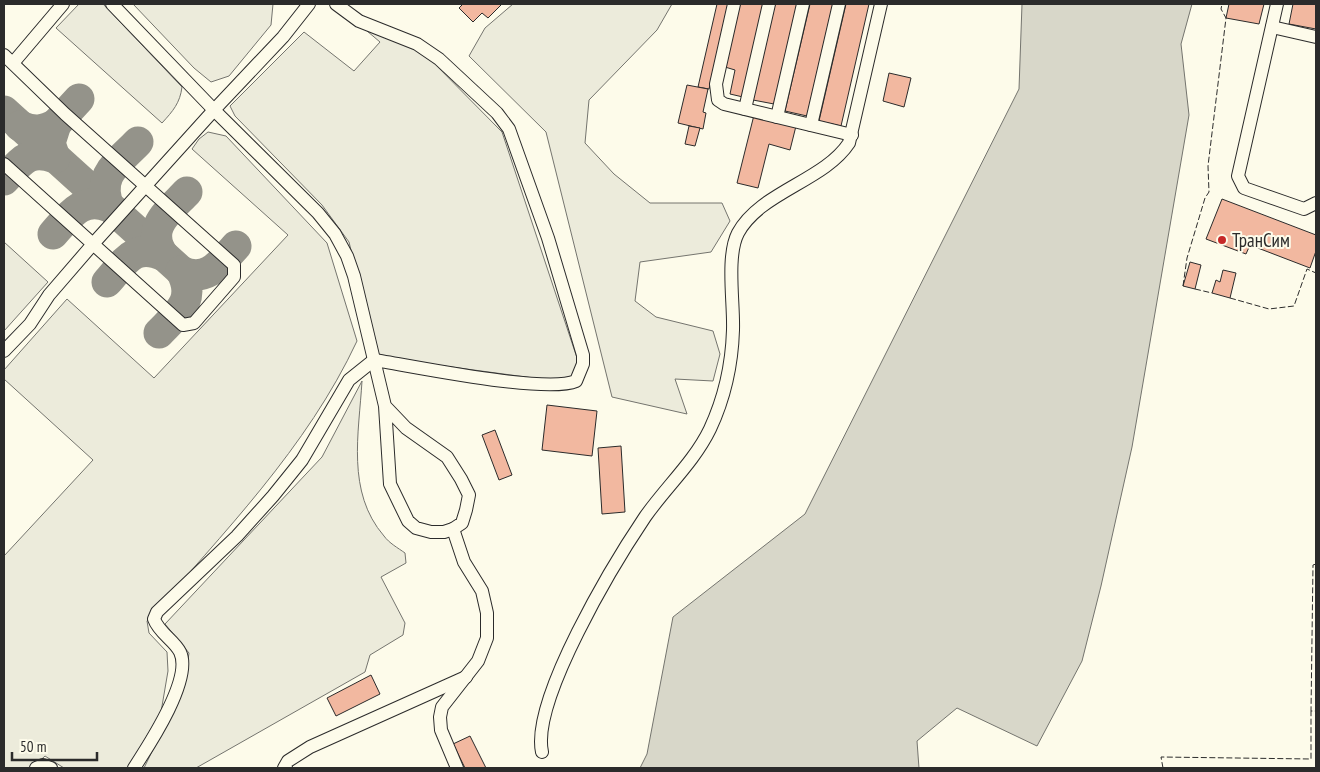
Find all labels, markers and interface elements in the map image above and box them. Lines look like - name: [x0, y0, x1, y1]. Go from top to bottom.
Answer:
- place label: ТранСим: [1232, 228, 1290, 252]
- marker: ТранСим: [1216, 234, 1228, 246]
- scale bar: [12, 730, 98, 762]
- text: 50 m: [20, 737, 46, 756]

